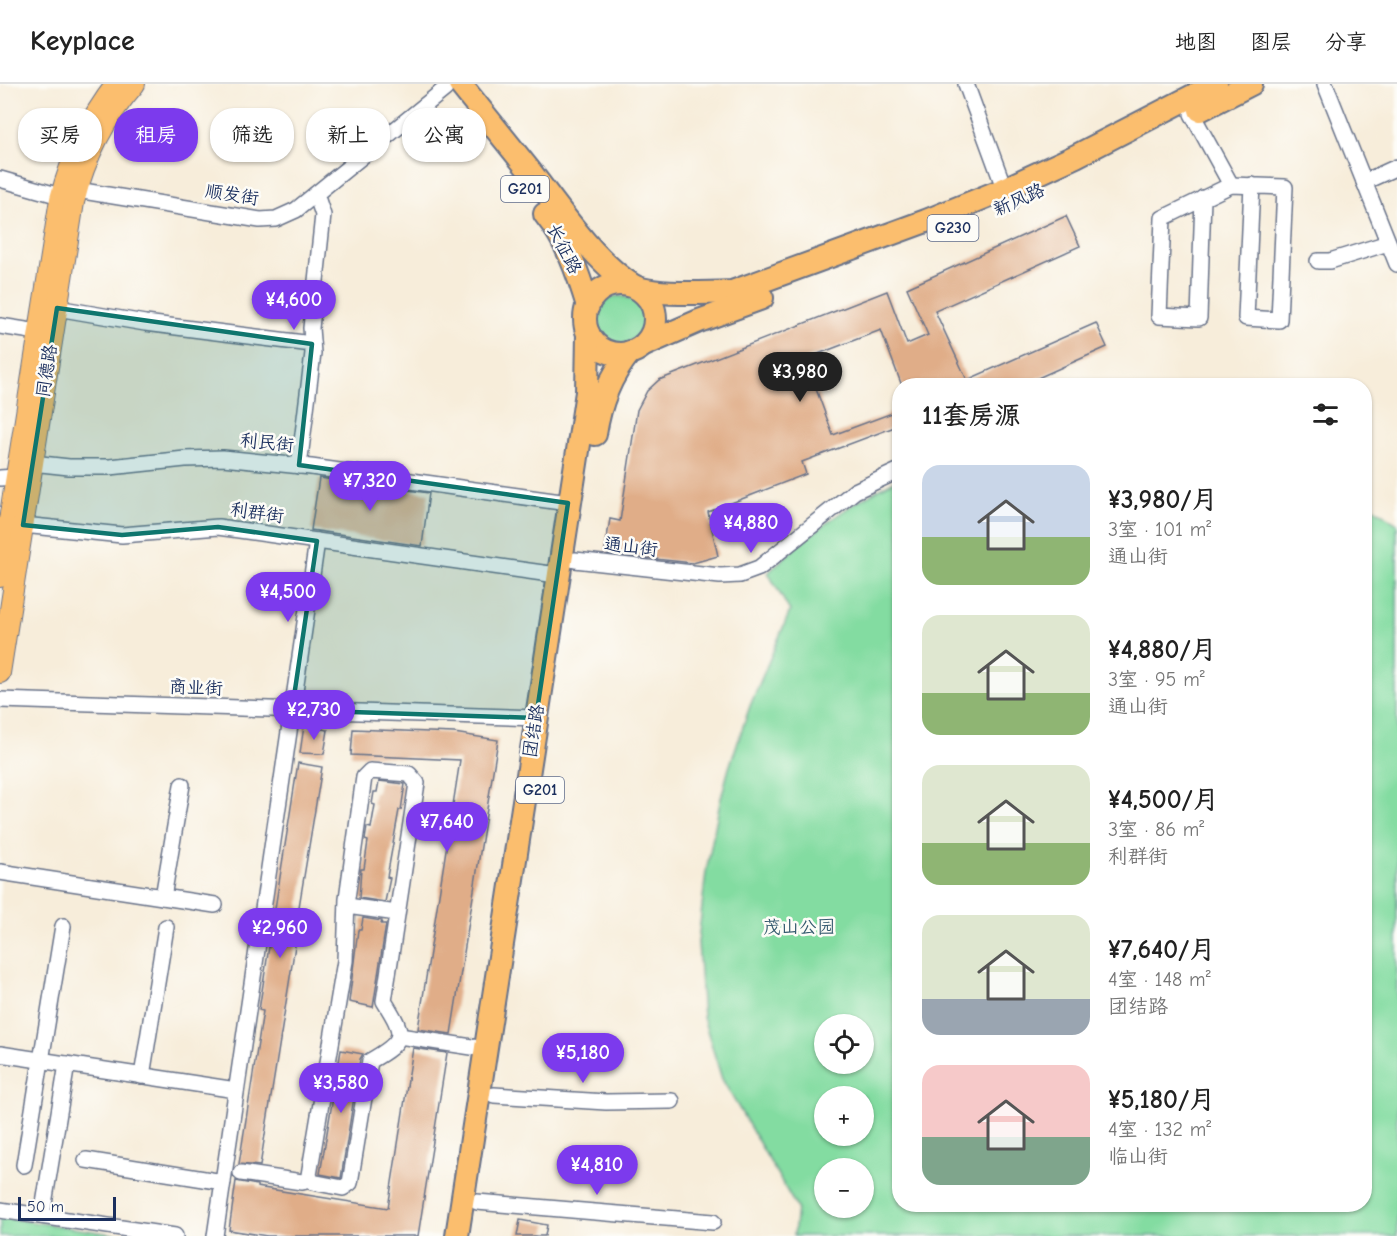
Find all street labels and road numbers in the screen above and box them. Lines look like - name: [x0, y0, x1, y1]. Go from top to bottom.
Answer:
- road number: G201: [501, 176, 549, 202]
- street label: 新风路: [990, 179, 1048, 221]
- street label: 顺发街: [204, 180, 260, 210]
- road number: G230: [928, 215, 978, 241]
- street label: 长征路: [542, 220, 586, 278]
- street label: 同德路: [32, 343, 62, 399]
- street label: 利民街: [239, 430, 295, 456]
- street label: 利群街: [229, 499, 285, 527]
- street label: 通山街: [603, 533, 659, 561]
- street label: 商业街: [169, 677, 223, 699]
- street label: 团结路: [519, 703, 549, 759]
- road number: G201: [516, 777, 564, 803]

